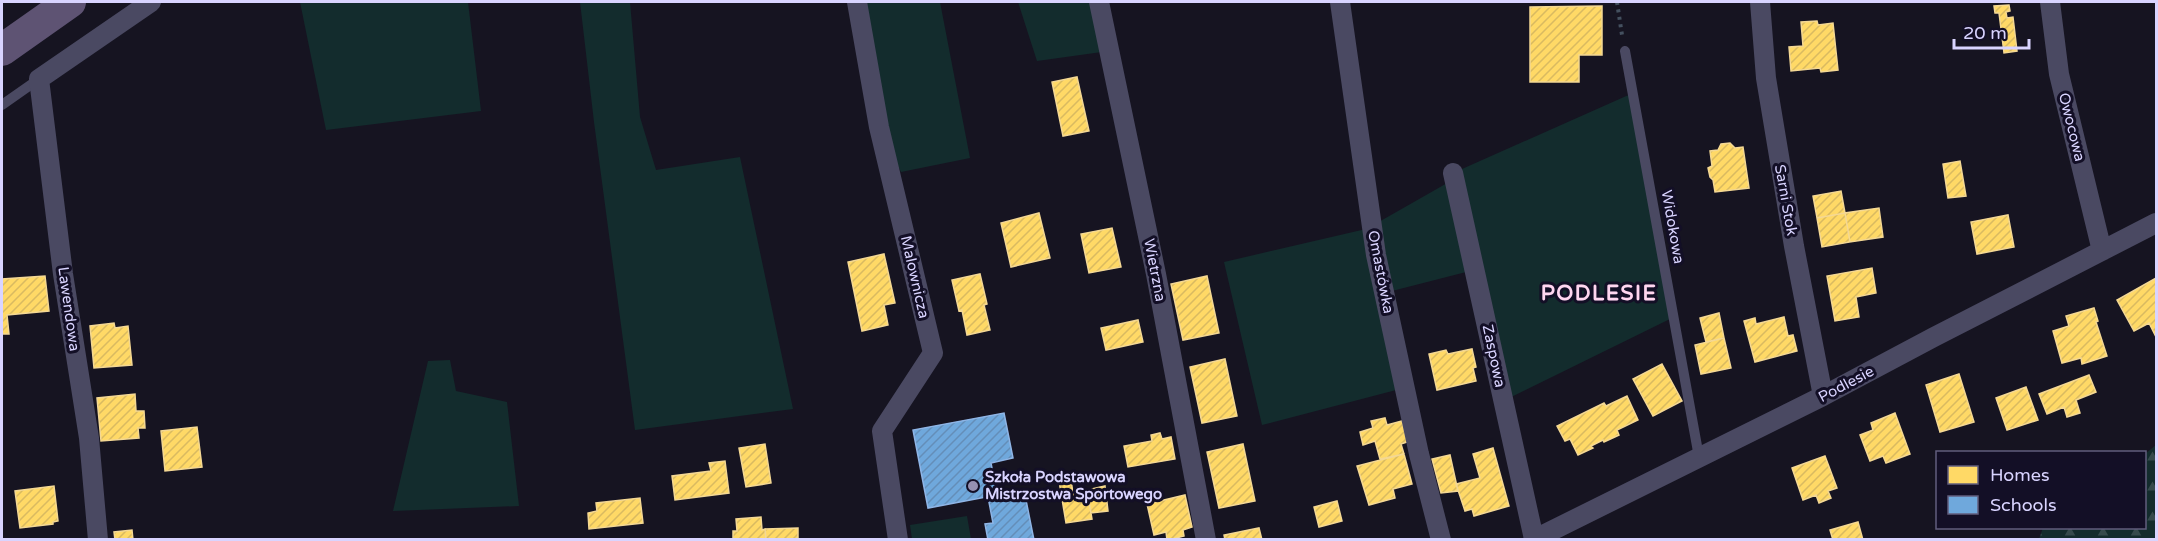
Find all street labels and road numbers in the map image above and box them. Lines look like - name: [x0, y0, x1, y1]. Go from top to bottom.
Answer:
- street label: Owocowa: [2055, 91, 2089, 163]
- street label: Sarni Stok: [1771, 163, 1801, 237]
- street label: Widokowa: [1658, 189, 1688, 265]
- street label: Omastówka: [1364, 229, 1398, 315]
- street label: Malownicza: [897, 234, 933, 320]
- street label: Wietrzna: [1140, 237, 1170, 303]
- street label: Lawendowa: [54, 266, 84, 352]
- street label: Zaspowa: [1479, 323, 1509, 389]
- street label: Podlesie: [1815, 362, 1877, 406]

